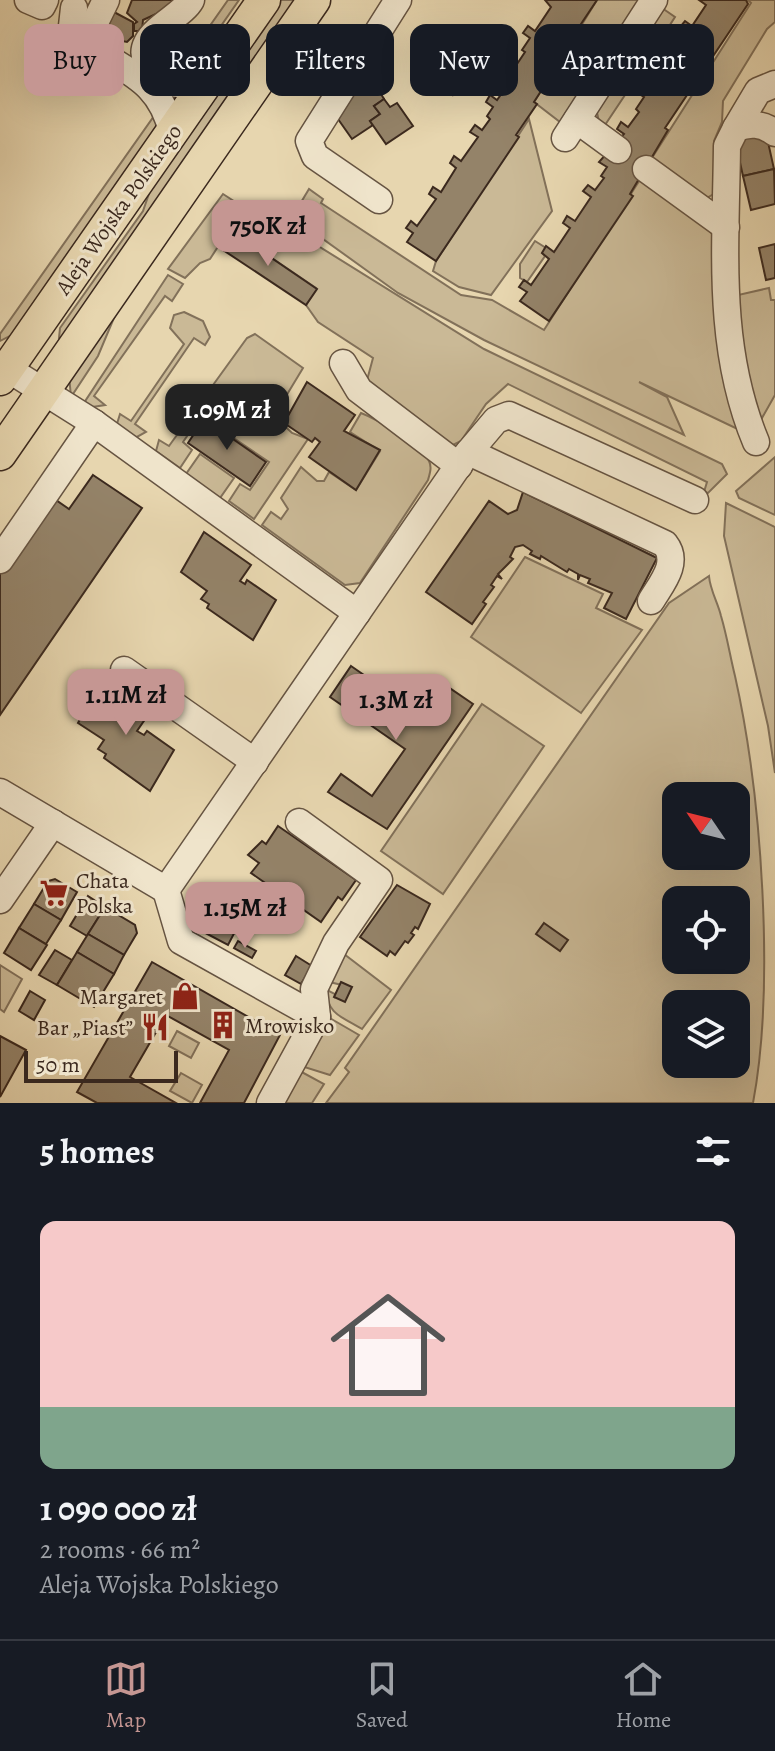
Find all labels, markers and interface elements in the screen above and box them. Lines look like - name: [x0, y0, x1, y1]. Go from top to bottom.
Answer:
- chip: Buy: [24, 24, 124, 96]
- chip: Rent: [140, 24, 250, 96]
- chip: Filters: [266, 24, 394, 96]
- chip: New: [410, 24, 518, 96]
- chip: Apartment: [534, 24, 714, 96]
- street label: Aleja Wojska Polskiego: [48, 118, 189, 302]
- pin: 750K zł: [194, 200, 342, 268]
- text: 750K zł: [230, 208, 306, 243]
- pin: 1.09M zł: [144, 384, 310, 452]
- text: 1.09M zł: [183, 392, 271, 427]
- pin: 1.11M zł: [43, 669, 209, 737]
- pin: 1.3M zł: [322, 674, 470, 742]
- text: 1.11M zł: [85, 677, 167, 712]
- text: 1.3M zł: [359, 682, 433, 717]
- north arrow: [662, 782, 750, 870]
- map controls: [662, 782, 750, 1078]
- place label: Chata Polska: [76, 866, 134, 921]
- supermarket icon: Chata Polska: [39, 878, 69, 908]
- pin: 1.15M zł: [162, 882, 328, 950]
- button: locate: [662, 886, 750, 974]
- text: 1.15M zł: [203, 890, 287, 925]
- shop icon: Margaret: [170, 981, 200, 1011]
- place label: Margaret: [80, 982, 163, 1012]
- button: layers: [662, 990, 750, 1078]
- building icon: Mrowisko: [208, 1010, 238, 1040]
- place label: Mrowisko: [245, 1011, 334, 1041]
- restaurant icon: Bar „Piast”: [140, 1012, 170, 1042]
- place label: Bar „Piast”: [37, 1013, 133, 1043]
- scale bar: [24, 1047, 178, 1083]
- text: 50 m: [36, 1050, 80, 1080]
- text: 5 homes: [40, 1128, 155, 1175]
- icon: filters: [691, 1129, 735, 1173]
- icon: home: [316, 1273, 460, 1417]
- text: 1 090 000 zł: [40, 1485, 197, 1532]
- text: 2 rooms · 66 m²: [40, 1532, 200, 1567]
- text: Aleja Wojska Polskiego: [40, 1567, 279, 1602]
- tab: Map: [104, 1657, 148, 1735]
- tab: Saved: [356, 1657, 408, 1735]
- tab: Home: [616, 1657, 671, 1735]

